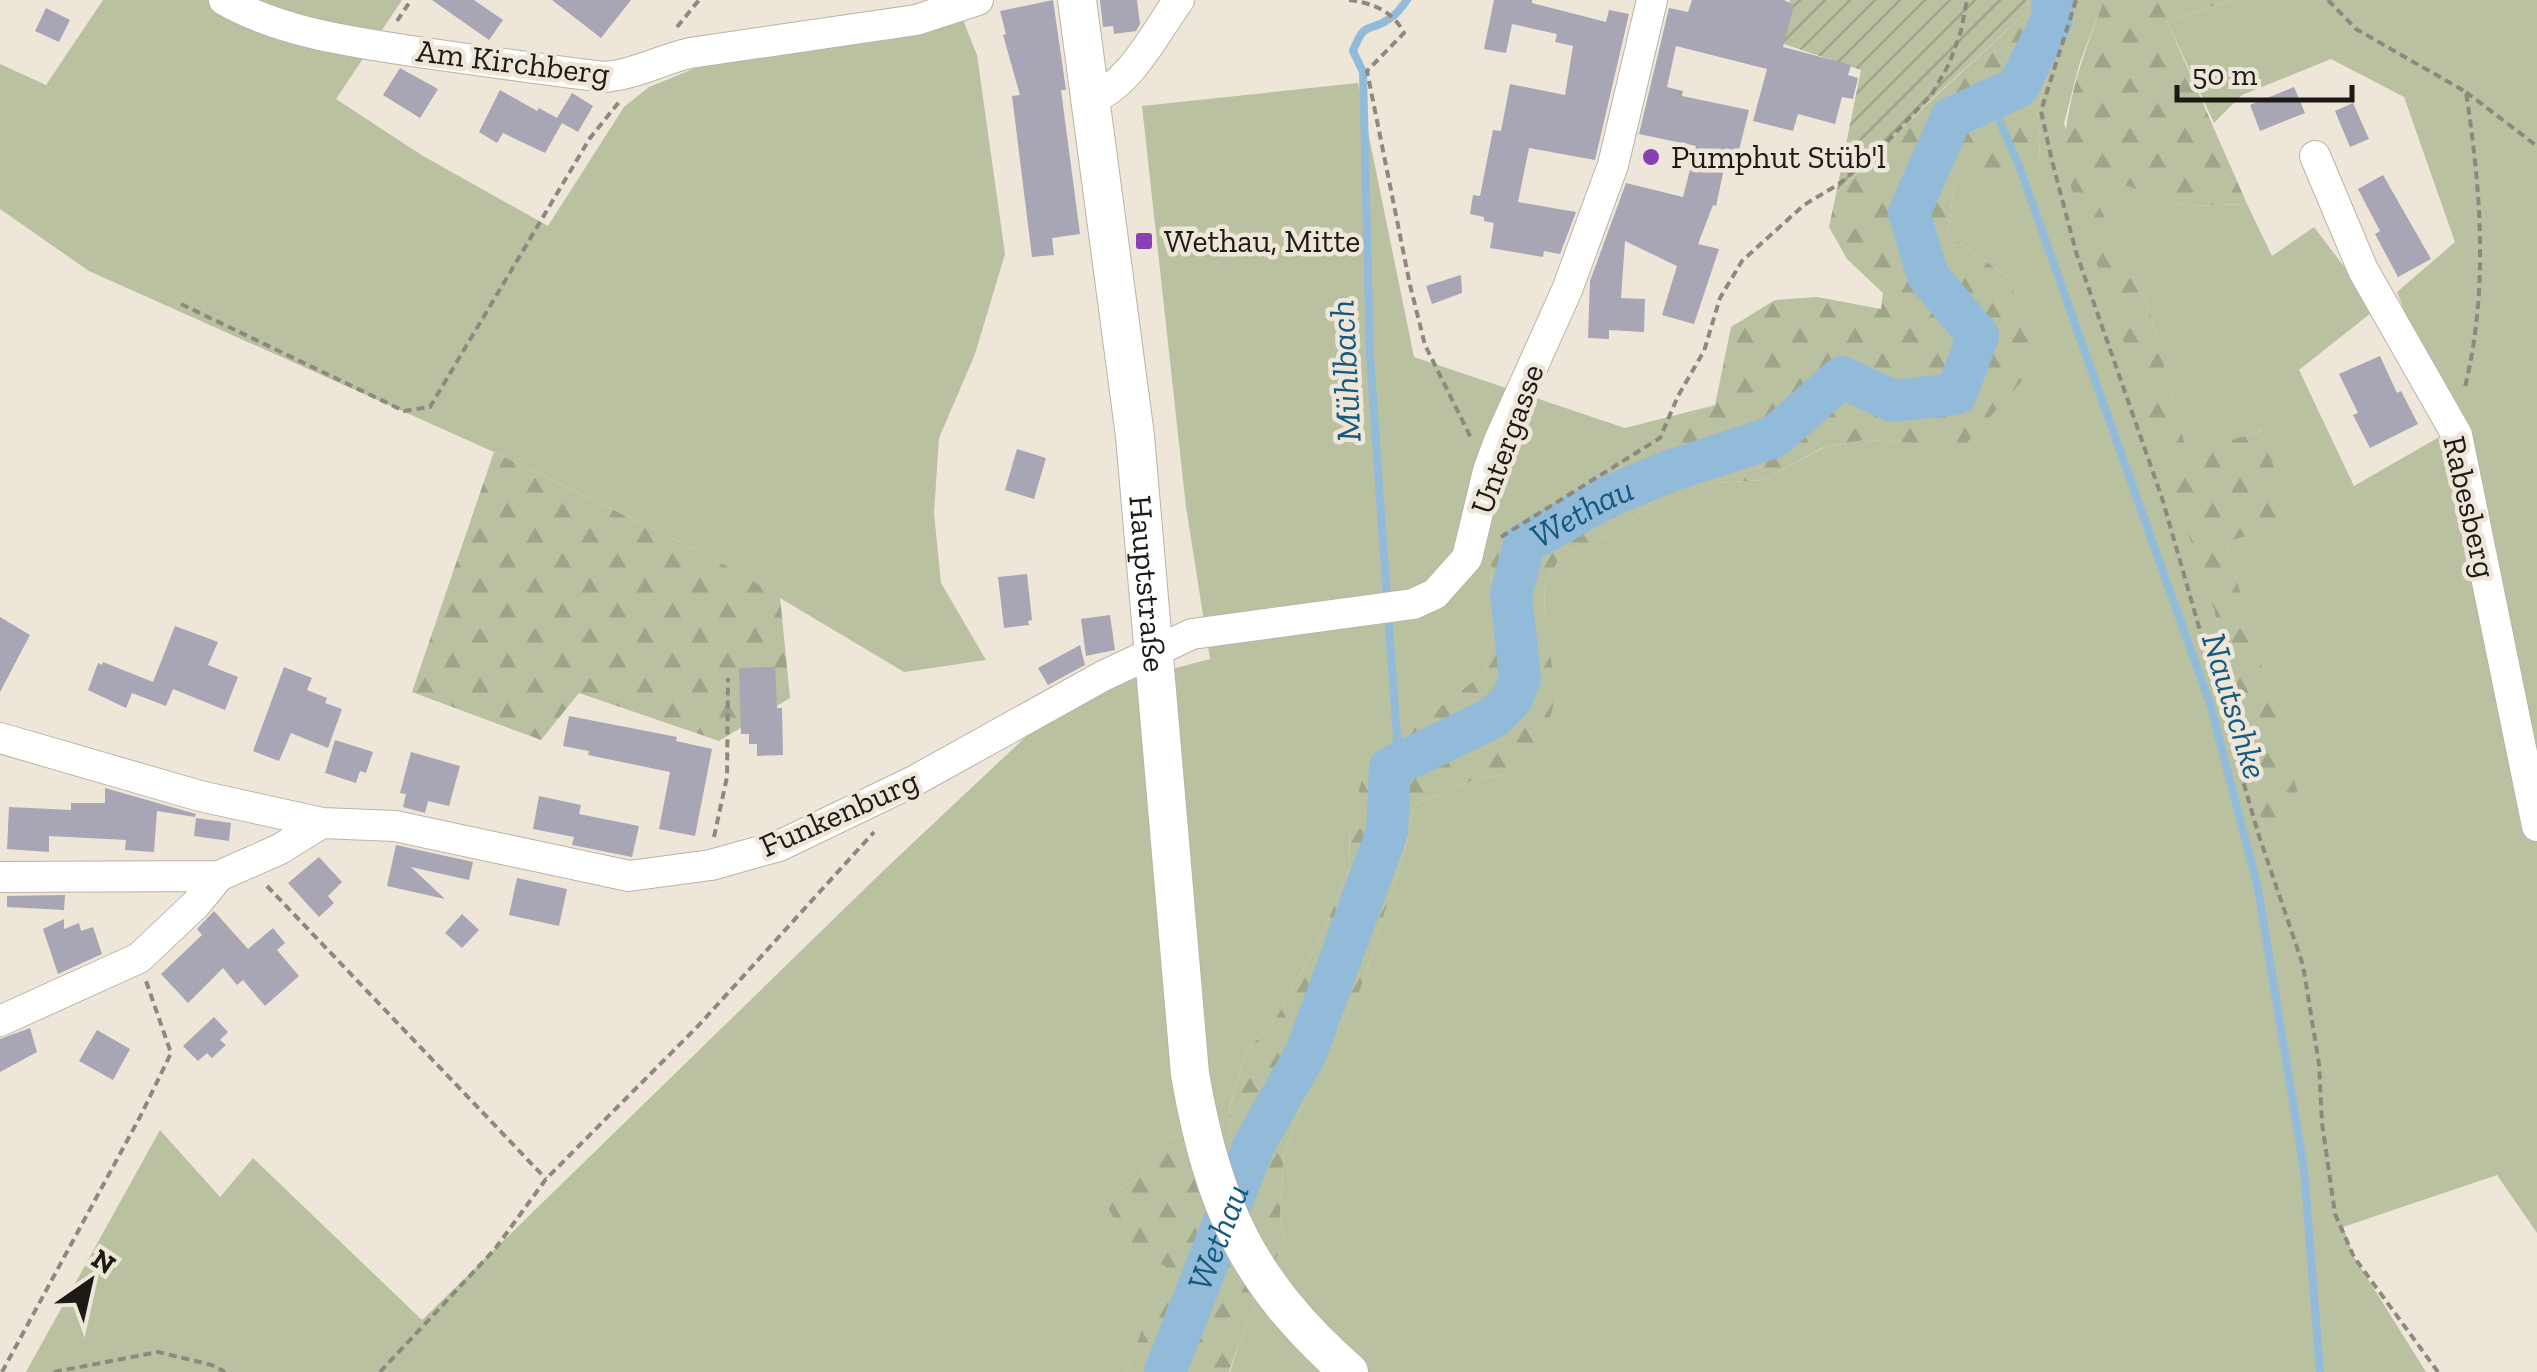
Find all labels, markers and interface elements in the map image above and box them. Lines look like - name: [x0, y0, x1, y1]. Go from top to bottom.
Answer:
- street label: Am Kirchberg: [414, 31, 612, 93]
- scale bar: [2177, 40, 2352, 102]
- text: 50 m: [2192, 57, 2257, 93]
- place label: Pumphut Stüb'l: [1671, 138, 1886, 176]
- marker: Pumphut Stüb'l: [1640, 146, 1662, 168]
- place label: Wethau, Mitte: [1164, 222, 1360, 260]
- marker: Wethau, Mitte: [1133, 230, 1155, 252]
- water label: Mühlbach: [1320, 299, 1370, 443]
- street label: Untergasse: [1462, 359, 1552, 519]
- street label: Rabesberg: [2435, 432, 2505, 582]
- water label: Wethau: [1523, 468, 1639, 557]
- street label: Hauptstraße: [1121, 494, 1174, 674]
- water label: Nautschke: [2193, 628, 2277, 784]
- street label: Funkenburg: [754, 761, 924, 865]
- water label: Wethau: [1178, 1178, 1258, 1296]
- north arrow: [40, 1232, 140, 1332]
- text: N: [86, 1242, 122, 1281]

